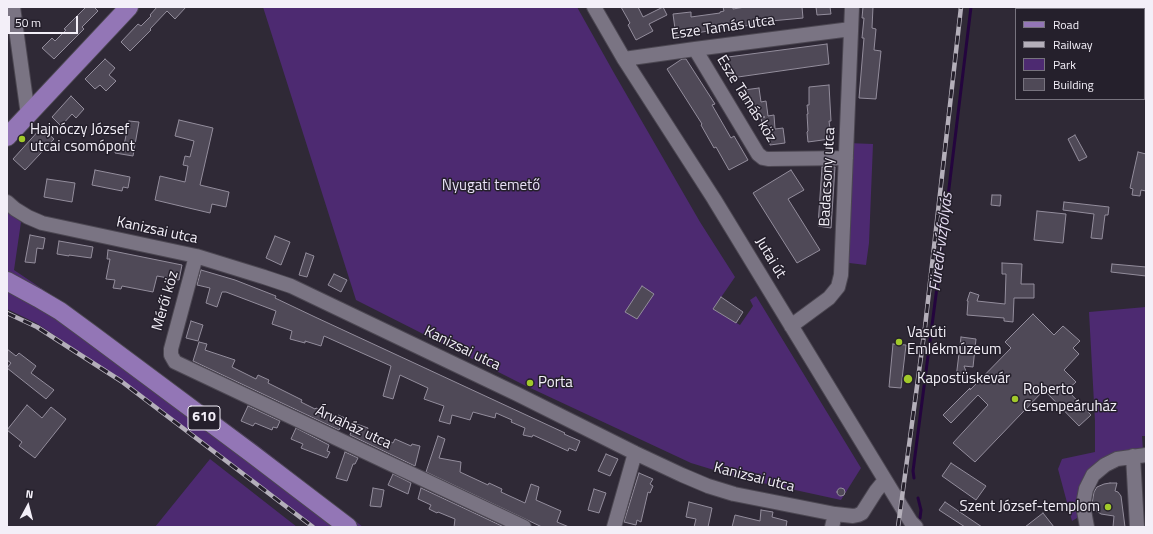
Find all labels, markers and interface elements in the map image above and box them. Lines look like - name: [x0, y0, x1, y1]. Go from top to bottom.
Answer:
- scale bar: [10, 8, 80, 34]
- legend: [1015, 8, 1145, 100]
- street label: Esze Tamás utca: [670, 12, 776, 44]
- text: 50 m: [15, 13, 41, 32]
- text: Road: [1053, 15, 1079, 34]
- text: Railway: [1053, 35, 1093, 54]
- street label: Esze Tamás köz: [712, 52, 780, 146]
- text: Park: [1053, 55, 1076, 74]
- text: Building: [1053, 75, 1094, 94]
- place label: Hajnóczy József utcai csomópont: [30, 121, 135, 156]
- street label: Badacsony utca: [816, 127, 840, 227]
- marker: Hajnóczy József utcai csomópont: [17, 134, 27, 144]
- park label: Nyugati temető: [442, 177, 540, 195]
- water label: Füredi-vízfolyás: [926, 191, 958, 293]
- street label: Kanizsai utca: [115, 214, 199, 248]
- street label: Jutai út: [751, 234, 789, 282]
- street label: Mérői köz: [149, 269, 183, 333]
- street label: Kanizsai utca: [421, 323, 503, 375]
- place label: Vasúti Emlékmúzeum: [907, 324, 1001, 359]
- marker: Vasúti Emlékmúzeum: [894, 337, 904, 347]
- place label: Kapostüskevár: [917, 370, 1010, 388]
- marker: Kapostüskevár: [902, 373, 914, 385]
- place label: Porta: [538, 374, 573, 392]
- marker: Porta: [525, 378, 535, 388]
- place label: Roberto Csempeáruház: [1023, 381, 1117, 416]
- marker: Roberto Csempeáruház: [1010, 394, 1020, 404]
- street label: Árvaház utca: [312, 403, 394, 453]
- road number: 610: [188, 406, 220, 430]
- street label: Kanizsai utca: [712, 459, 796, 497]
- north arrow: [8, 486, 48, 526]
- text: N: [25, 486, 34, 502]
- place label: Szent József-templom: [960, 498, 1100, 516]
- marker: Szent József-templom: [1103, 502, 1113, 512]

